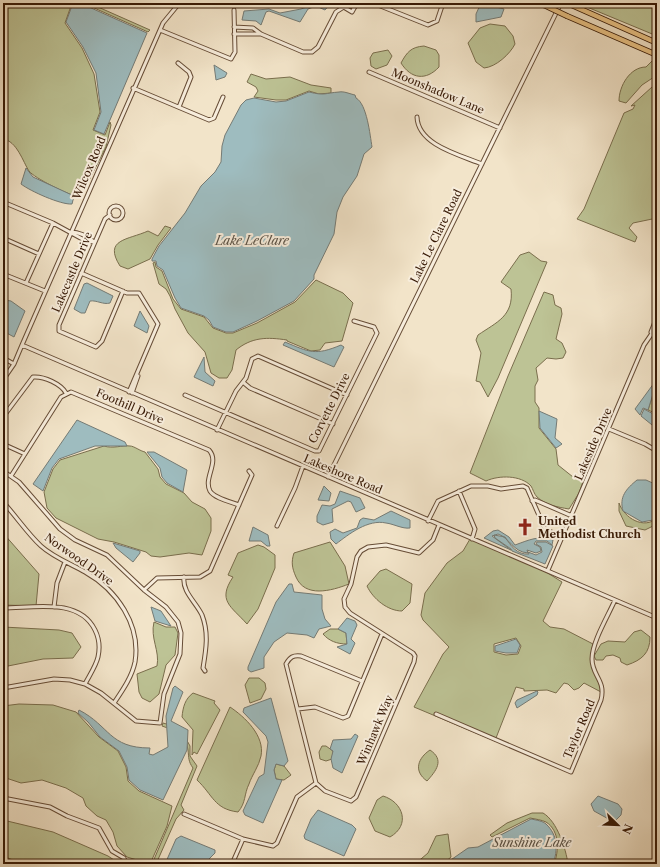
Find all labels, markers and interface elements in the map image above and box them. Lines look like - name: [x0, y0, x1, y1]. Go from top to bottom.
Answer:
- street label: Moonshadow Lane: [389, 65, 487, 117]
- street label: Wilcox Road: [69, 134, 109, 203]
- street label: Lake Le Clare Road: [407, 187, 465, 285]
- street label: Lakecastle Drive: [49, 230, 95, 314]
- water label: Lake LeClare: [214, 233, 290, 248]
- street label: Corvette Drive: [305, 370, 353, 446]
- street label: Foothill Drive: [94, 385, 166, 427]
- street label: Lakeside Drive: [571, 406, 615, 482]
- street label: Lakeshore Road: [301, 451, 385, 497]
- place label: United Methodist Church: [538, 514, 641, 541]
- church icon: United Methodist Church: [515, 517, 535, 537]
- street label: Norwood Drive: [42, 530, 116, 588]
- street label: Winhawk Way: [353, 692, 396, 768]
- street label: Taylor Road: [560, 697, 598, 761]
- north arrow: [598, 805, 638, 845]
- text: N: [619, 822, 636, 836]
- water label: Sunshine Lake: [492, 835, 573, 850]

